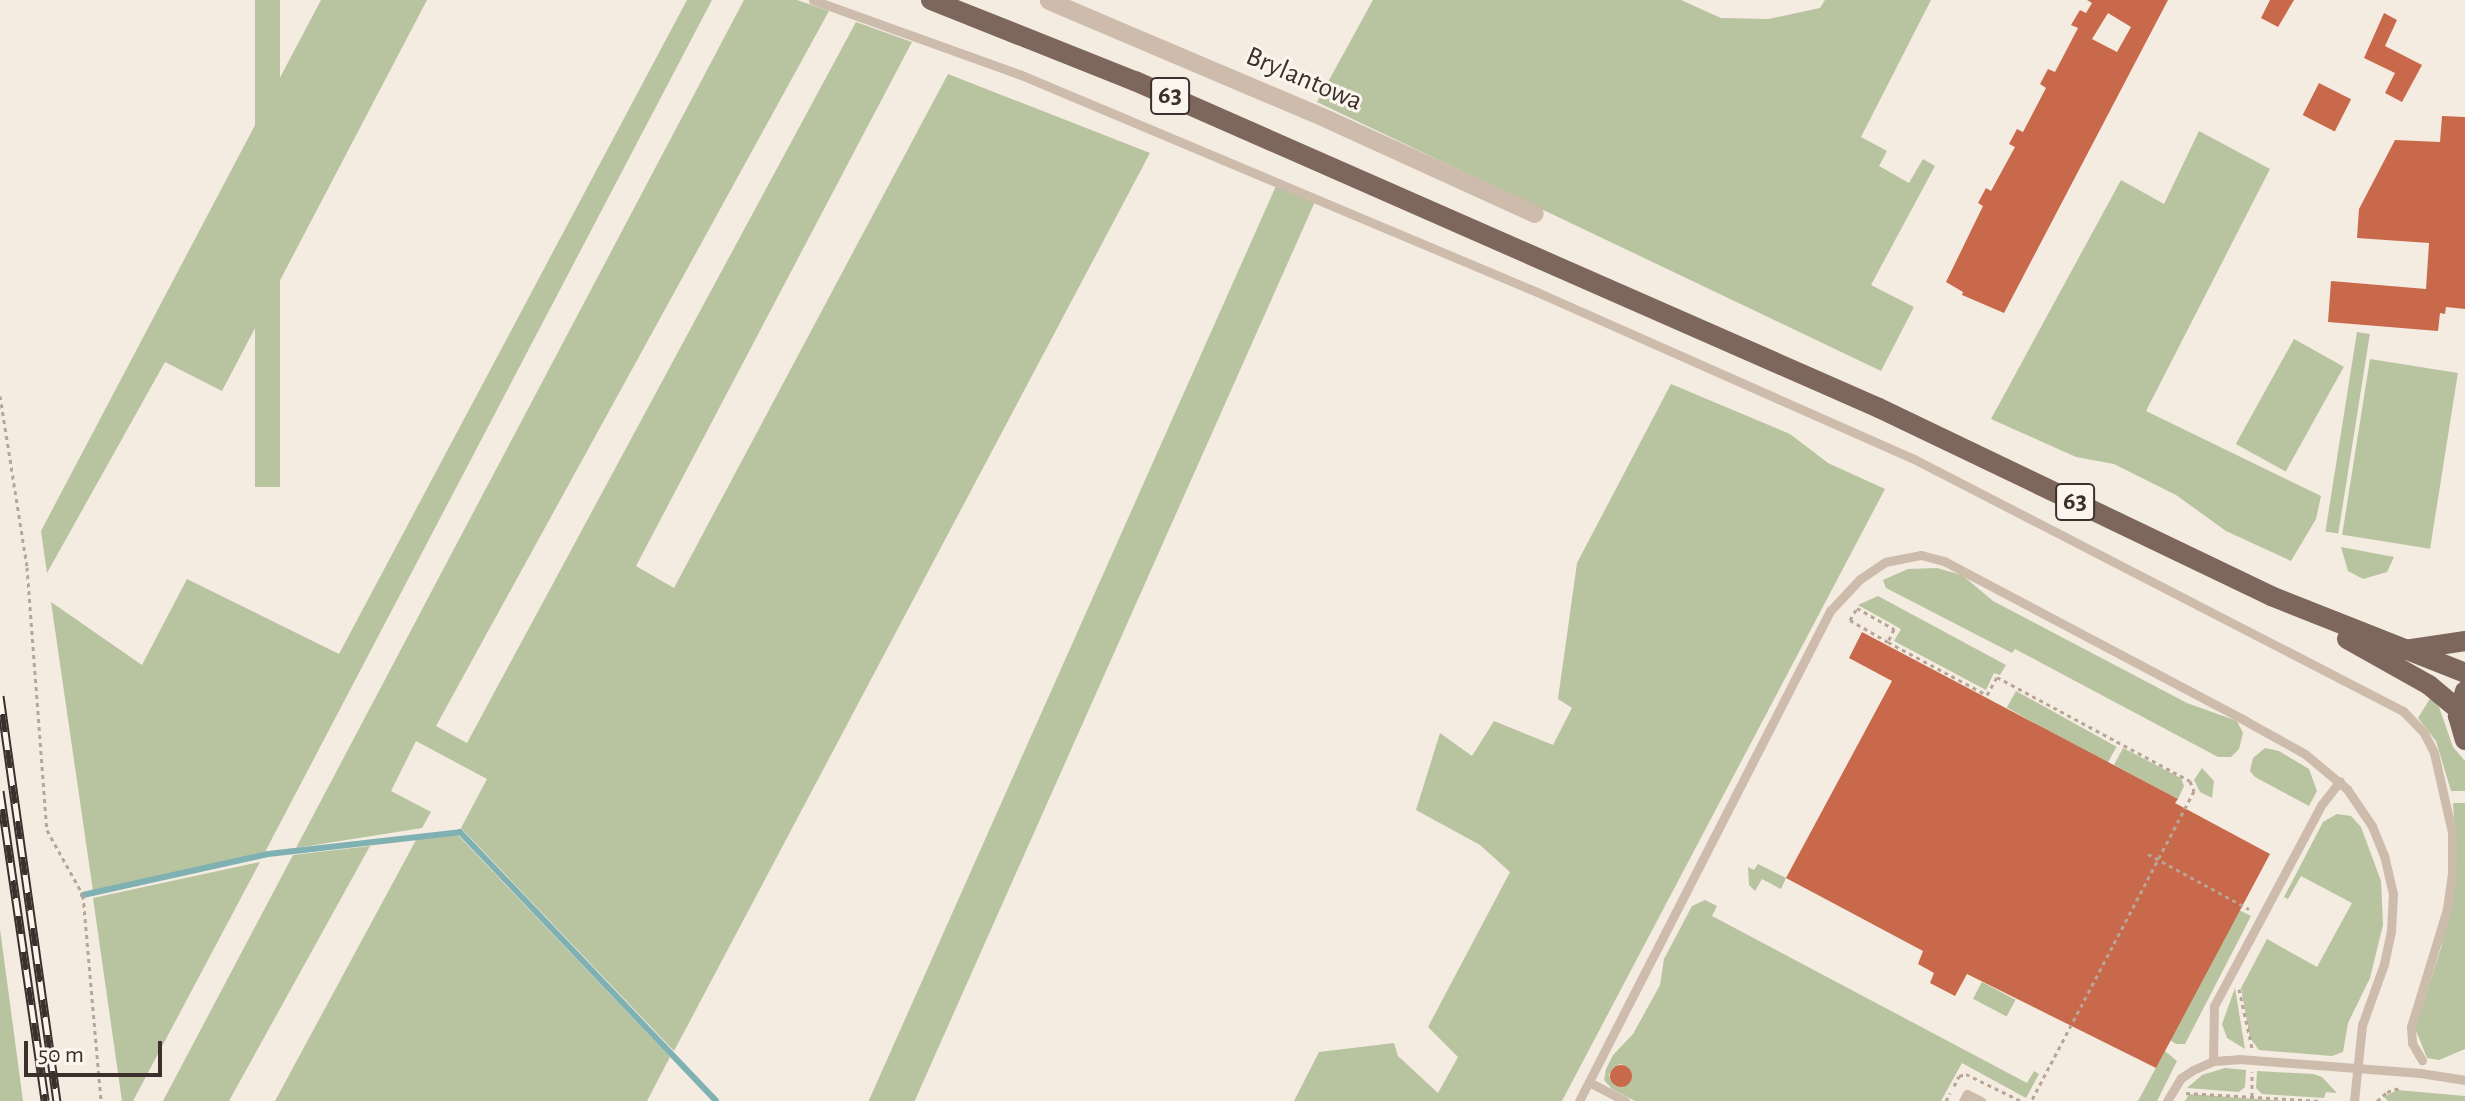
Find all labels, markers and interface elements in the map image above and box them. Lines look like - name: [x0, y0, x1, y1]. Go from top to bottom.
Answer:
- street label: Brylantowa: [1241, 39, 1367, 119]
- road number: 63: [1150, 74, 1190, 118]
- road number: 63: [2055, 480, 2095, 524]
- scale bar: [28, 1025, 166, 1075]
- text: 50 m: [38, 1043, 84, 1067]

